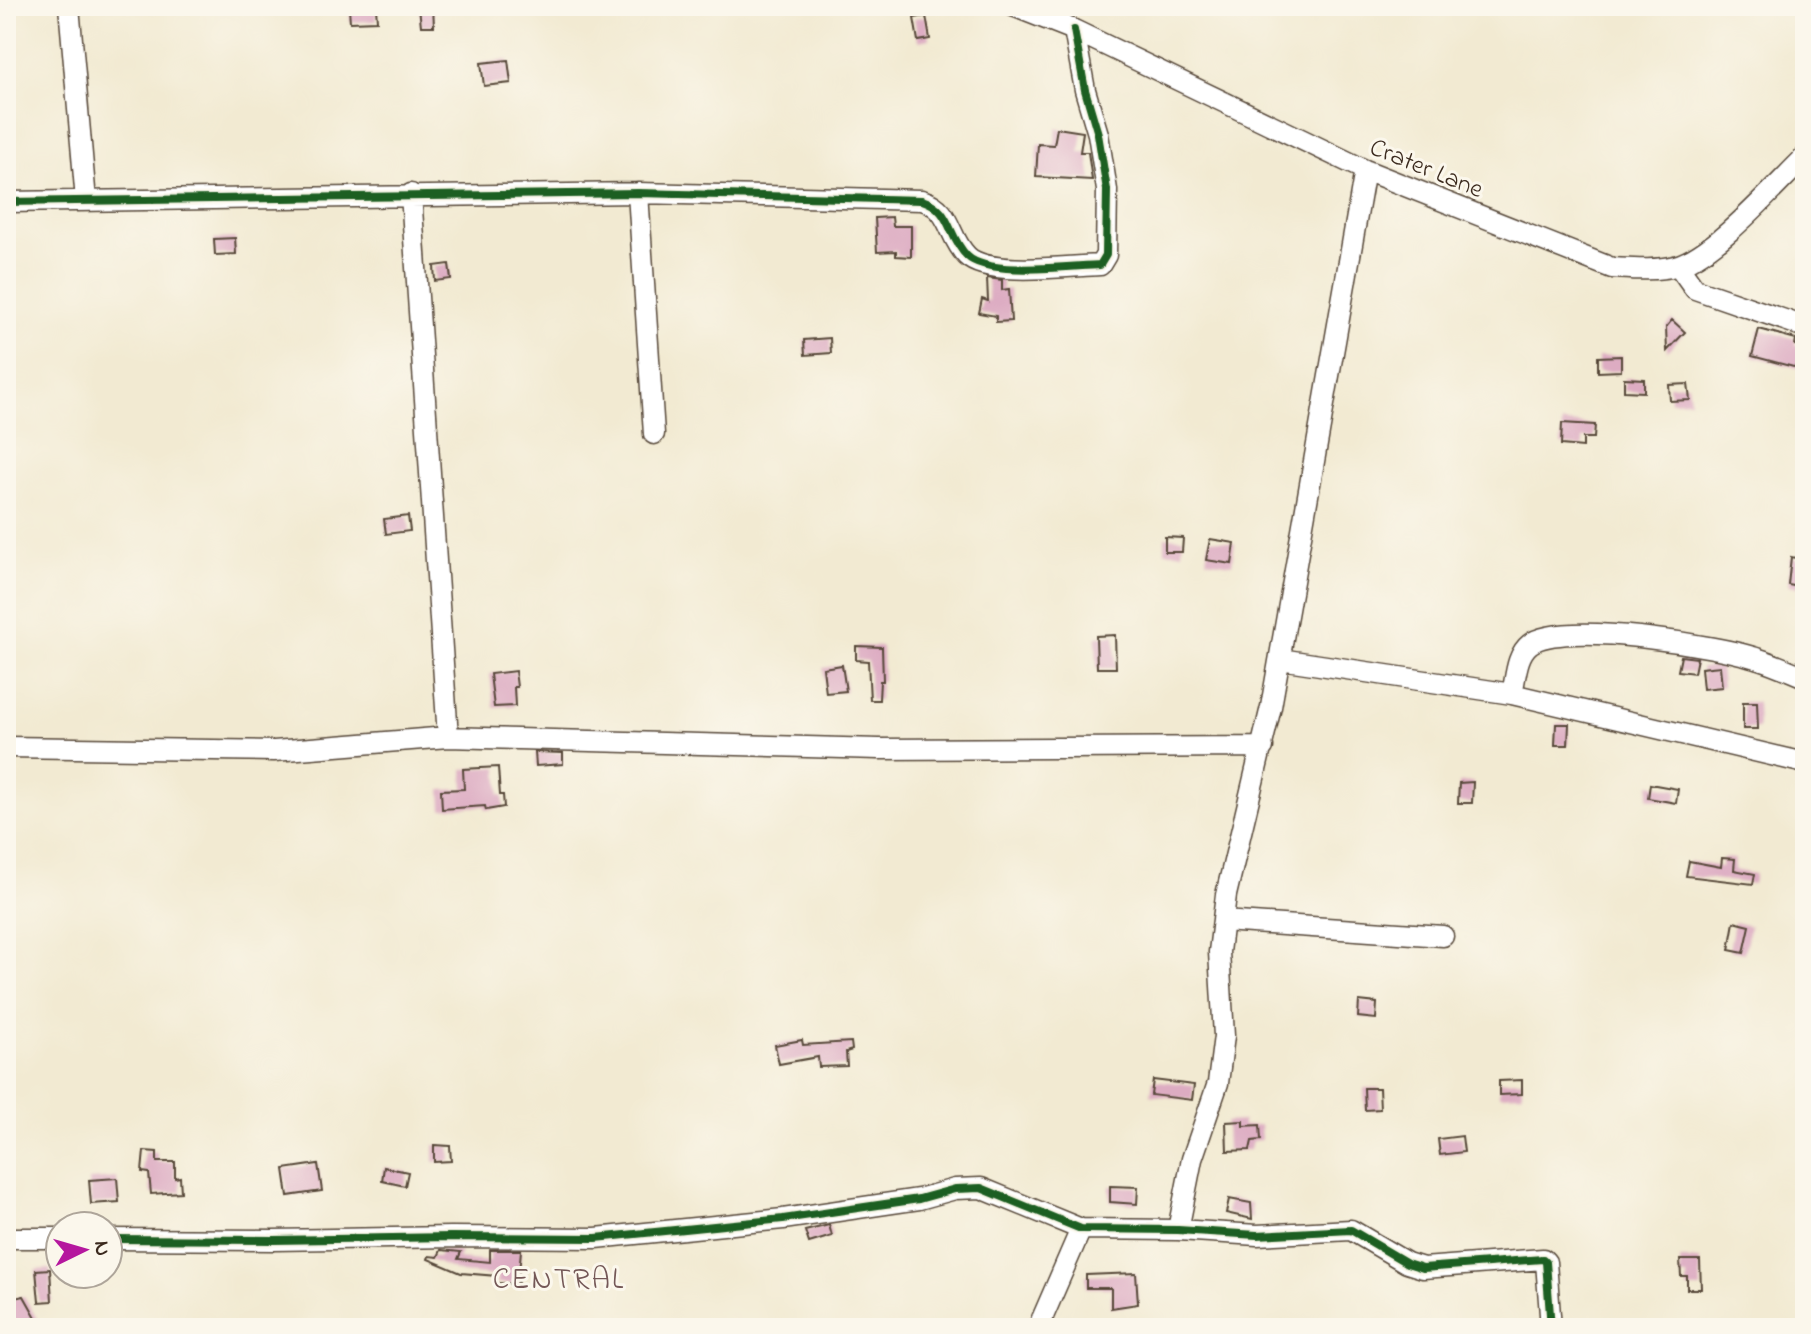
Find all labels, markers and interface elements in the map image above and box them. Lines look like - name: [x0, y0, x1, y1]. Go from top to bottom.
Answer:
- street label: Crater Lane: [1363, 130, 1489, 210]
- north arrow: [44, 1210, 124, 1290]
- text: N: [84, 1240, 118, 1257]
- district label: CENTRAL: [493, 1259, 625, 1303]

